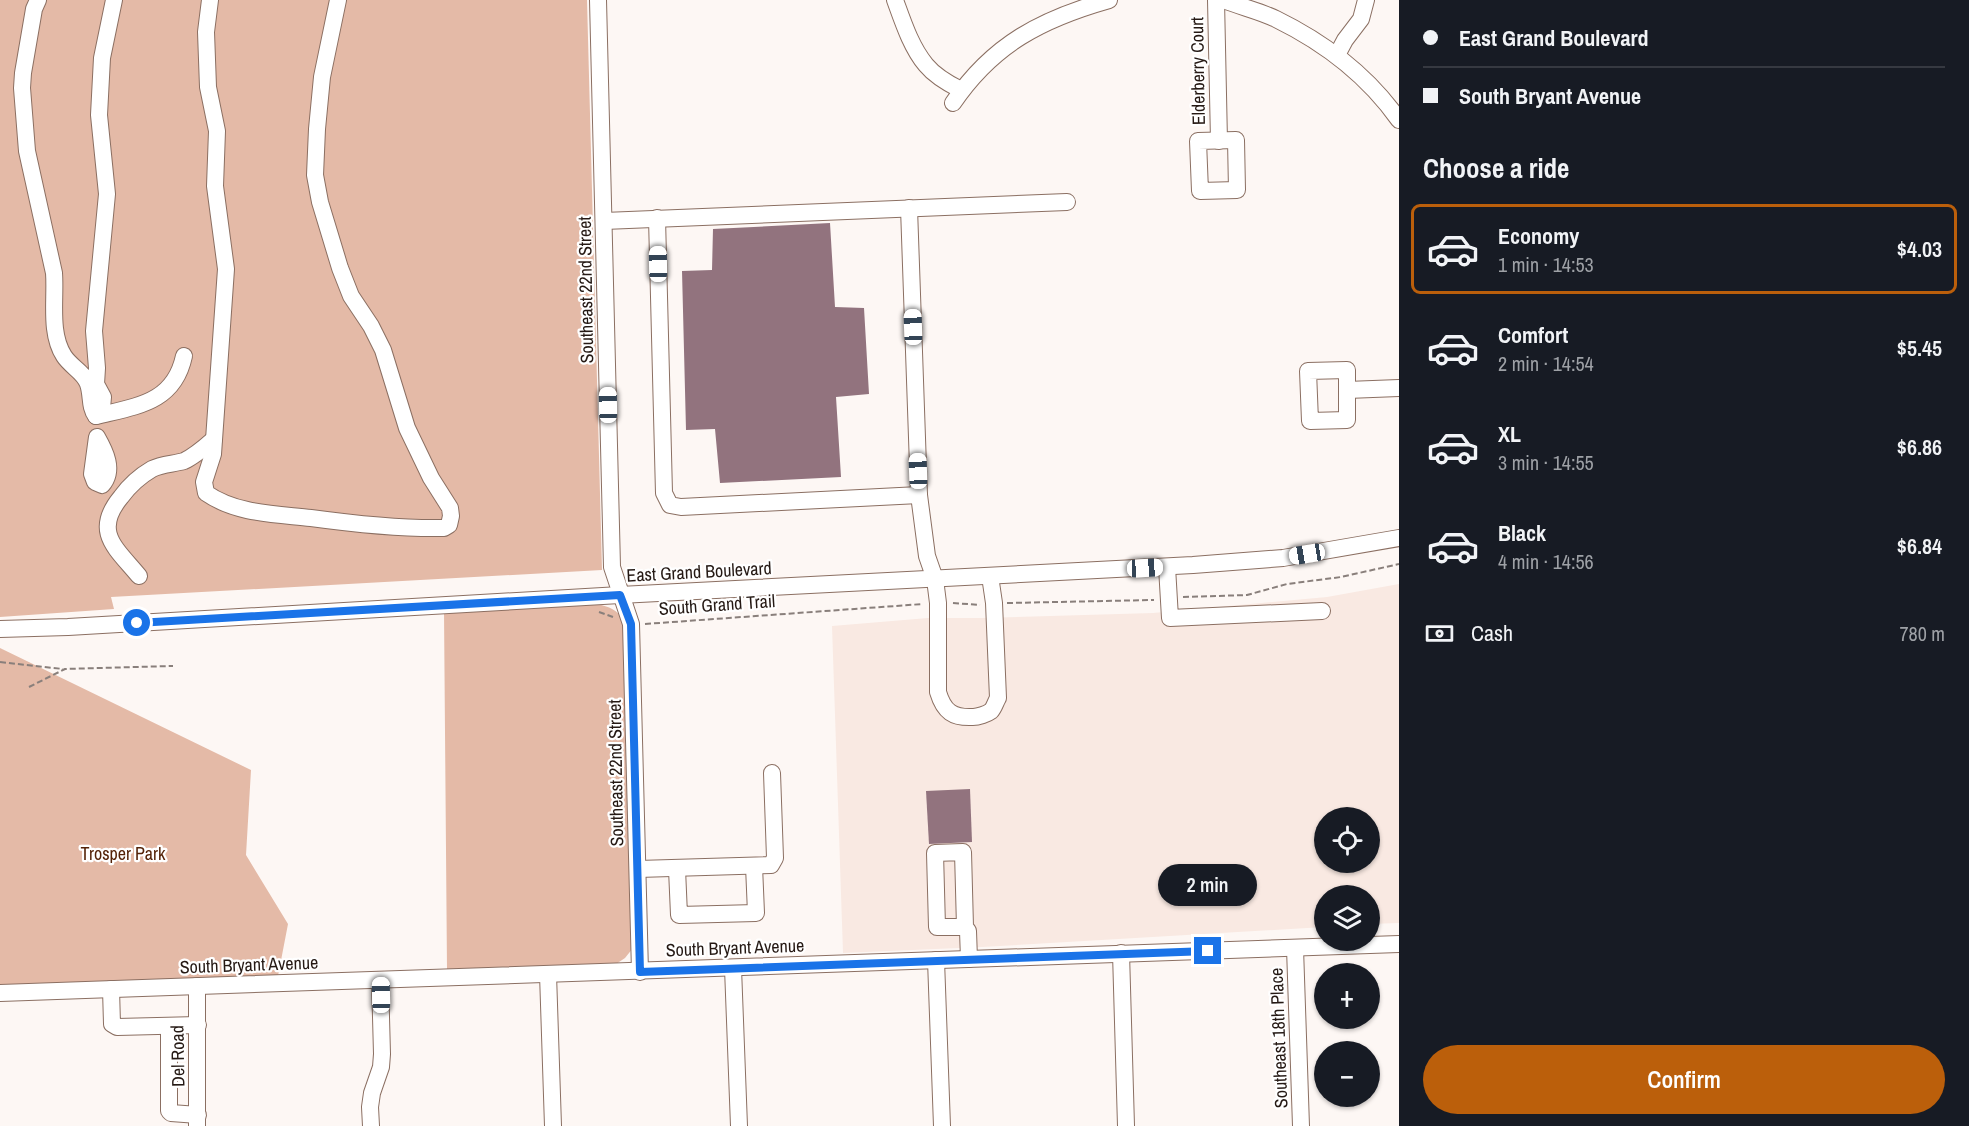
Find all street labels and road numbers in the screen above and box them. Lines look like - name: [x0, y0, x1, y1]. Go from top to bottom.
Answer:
- street label: Elderberry Court: [1184, 17, 1211, 125]
- street label: Southeast 22nd Street: [572, 216, 599, 364]
- street label: East Grand Boulevard: [626, 555, 772, 588]
- street label: South Grand Trail: [658, 588, 776, 621]
- street label: Southeast 22nd Street: [602, 699, 629, 847]
- street label: South Bryant Avenue: [665, 933, 805, 962]
- street label: South Bryant Avenue: [179, 950, 319, 979]
- street label: Southeast 18th Place: [1264, 967, 1293, 1109]
- street label: Del Road: [164, 1025, 191, 1087]

